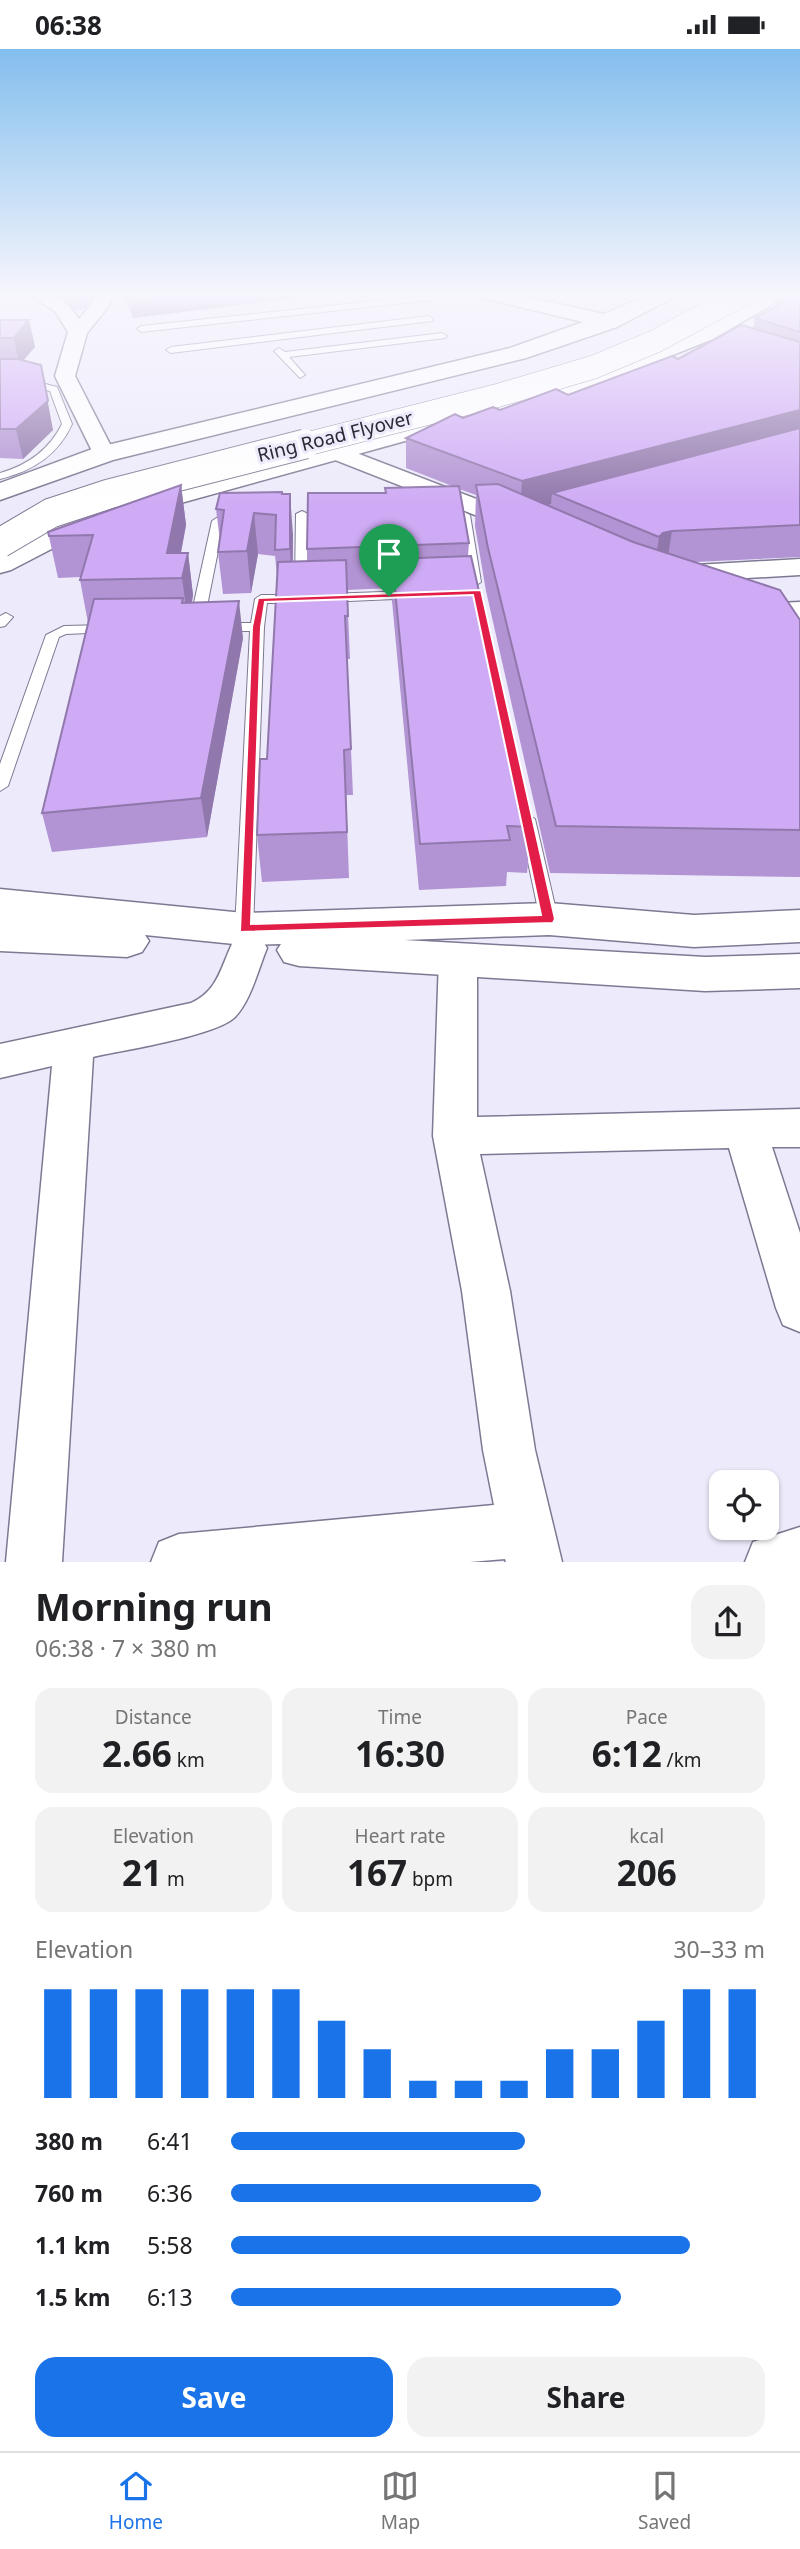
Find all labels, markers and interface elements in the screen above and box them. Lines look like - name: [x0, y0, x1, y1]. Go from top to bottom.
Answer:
- text: 06:38: [35, 7, 102, 43]
- street label: Ring Road Flyover: [254, 404, 416, 468]
- pin: [359, 524, 419, 596]
- icon: arrive: [370, 535, 408, 573]
- map controls: [709, 1470, 779, 1540]
- button: locate: [709, 1470, 779, 1540]
- text: Morning run: [35, 1580, 273, 1632]
- button: share: [691, 1585, 765, 1659]
- text: 06:38 · 7 × 380 m: [35, 1632, 217, 1664]
- text: Distance: [115, 1704, 192, 1730]
- text: Time: [378, 1704, 422, 1730]
- text: Pace: [626, 1704, 668, 1730]
- text: 2.66: [102, 1730, 172, 1777]
- text: 16:30: [355, 1730, 445, 1777]
- text: 6:12: [592, 1730, 662, 1777]
- text: km: [172, 1747, 205, 1773]
- text: /km: [662, 1747, 702, 1773]
- text: Elevation: [113, 1823, 194, 1849]
- text: Heart rate: [355, 1823, 445, 1849]
- text: kcal: [629, 1823, 664, 1849]
- text: 21: [122, 1849, 162, 1896]
- text: 167: [347, 1849, 407, 1896]
- text: 206: [617, 1849, 677, 1896]
- text: m: [162, 1866, 185, 1892]
- text: bpm: [407, 1866, 453, 1892]
- text: Elevation: [35, 1933, 133, 1965]
- text: 30–33 m: [673, 1933, 765, 1965]
- text: 380 m: [35, 2125, 103, 2157]
- text: 6:41: [147, 2125, 193, 2157]
- text: 760 m: [35, 2177, 103, 2209]
- text: 6:36: [147, 2177, 193, 2209]
- text: 1.1 km: [35, 2229, 110, 2261]
- text: 5:58: [147, 2229, 193, 2261]
- text: 1.5 km: [35, 2281, 110, 2313]
- text: 6:13: [147, 2281, 193, 2313]
- button: Save: [35, 2357, 393, 2437]
- button: Share: [407, 2357, 765, 2437]
- tab: Home: [109, 2467, 163, 2535]
- tab: Map: [381, 2467, 420, 2535]
- tab: Saved: [638, 2467, 691, 2535]

